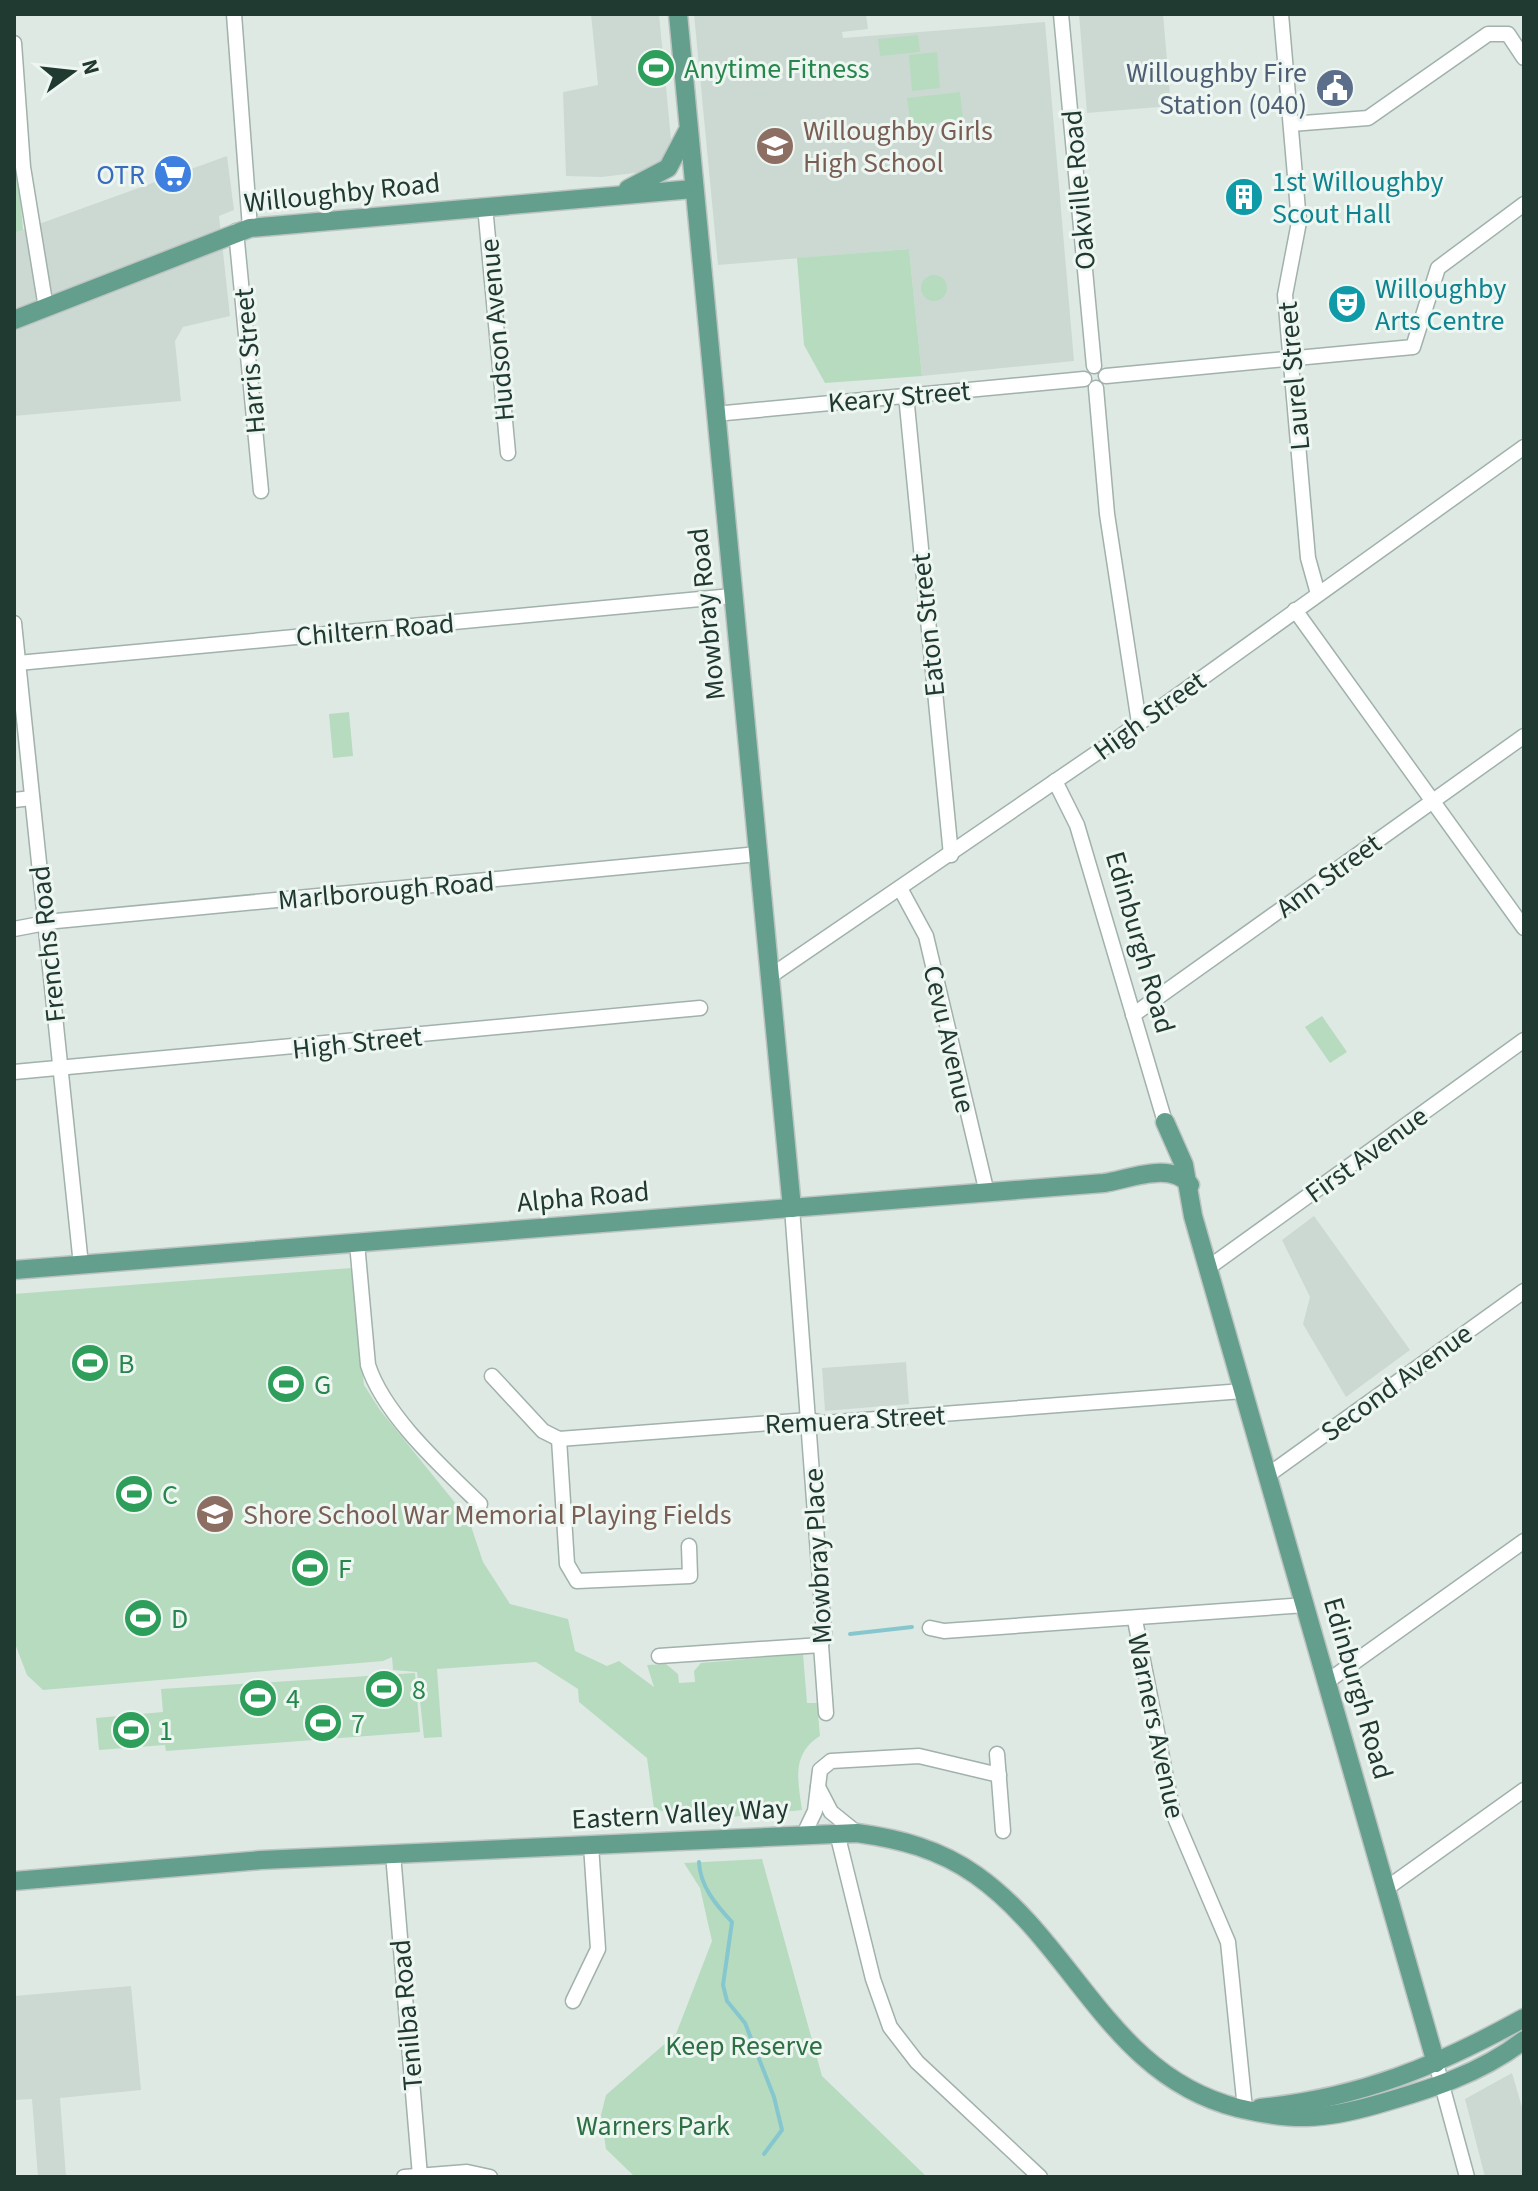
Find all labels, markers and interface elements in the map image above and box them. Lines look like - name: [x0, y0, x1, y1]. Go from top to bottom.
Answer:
- north arrow: [32, 32, 112, 112]
- sports icon: Anytime Fitness: [635, 47, 677, 89]
- place label: Anytime Fitness: [684, 49, 870, 89]
- place label: Willoughby Fire Station (040): [1126, 53, 1307, 125]
- text: N: [73, 56, 108, 78]
- public building icon: Willoughby Fire Station (040): [1314, 67, 1356, 109]
- street label: Oakville Road: [1052, 108, 1106, 272]
- place label: Willoughby Girls High School: [803, 111, 993, 183]
- school or university icon: Willoughby Girls High School: [754, 125, 796, 167]
- supermarket icon: OTR: [152, 153, 194, 195]
- place label: OTR: [96, 155, 145, 195]
- place label: 1st Willoughby Scout Hall: [1272, 162, 1444, 234]
- street label: Willoughby Road: [242, 163, 442, 223]
- building icon: 1st Willoughby Scout Hall: [1223, 176, 1265, 218]
- street label: Hudson Avenue: [469, 237, 525, 423]
- place label: Willoughby Arts Centre: [1375, 269, 1506, 341]
- theatre icon: Willoughby Arts Centre: [1326, 283, 1368, 325]
- street label: Harris Street: [224, 286, 276, 435]
- street label: Laurel Street: [1268, 299, 1320, 452]
- street label: Keary Street: [826, 371, 973, 423]
- street label: Mowbray Road: [678, 526, 736, 702]
- street label: Eaton Street: [901, 551, 955, 698]
- street label: Chiltern Road: [294, 603, 456, 657]
- street label: High Street: [1085, 661, 1214, 770]
- street label: Ann Street: [1268, 824, 1390, 928]
- street label: Edinburgh Road: [1095, 847, 1185, 1038]
- street label: Marlborough Road: [276, 862, 496, 920]
- street label: Frenchs Road: [20, 864, 76, 1024]
- street label: Cevu Avenue: [913, 962, 985, 1117]
- street label: High Street: [290, 1016, 424, 1070]
- street label: First Avenue: [1297, 1097, 1436, 1213]
- street label: Alpha Road: [515, 1171, 651, 1223]
- street label: Second Avenue: [1312, 1314, 1481, 1452]
- sports icon: B: [69, 1342, 111, 1384]
- place label: B: [118, 1344, 134, 1384]
- sports icon: G: [265, 1363, 307, 1405]
- place label: G: [314, 1365, 331, 1405]
- street label: Remuera Street: [764, 1395, 947, 1445]
- street label: Mowbray Place: [793, 1467, 843, 1645]
- sports icon: C: [113, 1473, 155, 1515]
- place label: C: [162, 1475, 178, 1515]
- school or university icon: Shore School War Memorial Playing Fields: [194, 1493, 236, 1535]
- place label: Shore School War Memorial Playing Fields: [243, 1495, 732, 1535]
- sports icon: F: [289, 1547, 331, 1589]
- place label: F: [338, 1549, 352, 1589]
- street label: Edinburgh Road: [1313, 1593, 1403, 1784]
- sports icon: D: [122, 1597, 164, 1639]
- place label: D: [171, 1599, 188, 1639]
- street label: Warners Avenue: [1117, 1630, 1195, 1822]
- sports icon: 8: [363, 1668, 405, 1710]
- place label: 8: [412, 1670, 426, 1710]
- sports icon: 4: [237, 1677, 279, 1719]
- place label: 4: [286, 1679, 300, 1719]
- sports icon: 7: [302, 1702, 344, 1744]
- place label: 7: [351, 1704, 365, 1744]
- sports icon: 1: [110, 1709, 152, 1751]
- place label: 1: [159, 1711, 173, 1751]
- street label: Eastern Valley Way: [571, 1788, 790, 1840]
- street label: Tenilba Road: [380, 1938, 434, 2092]
- park label: Keep Reserve: [665, 2026, 823, 2066]
- park label: Warners Park: [576, 2106, 730, 2146]

